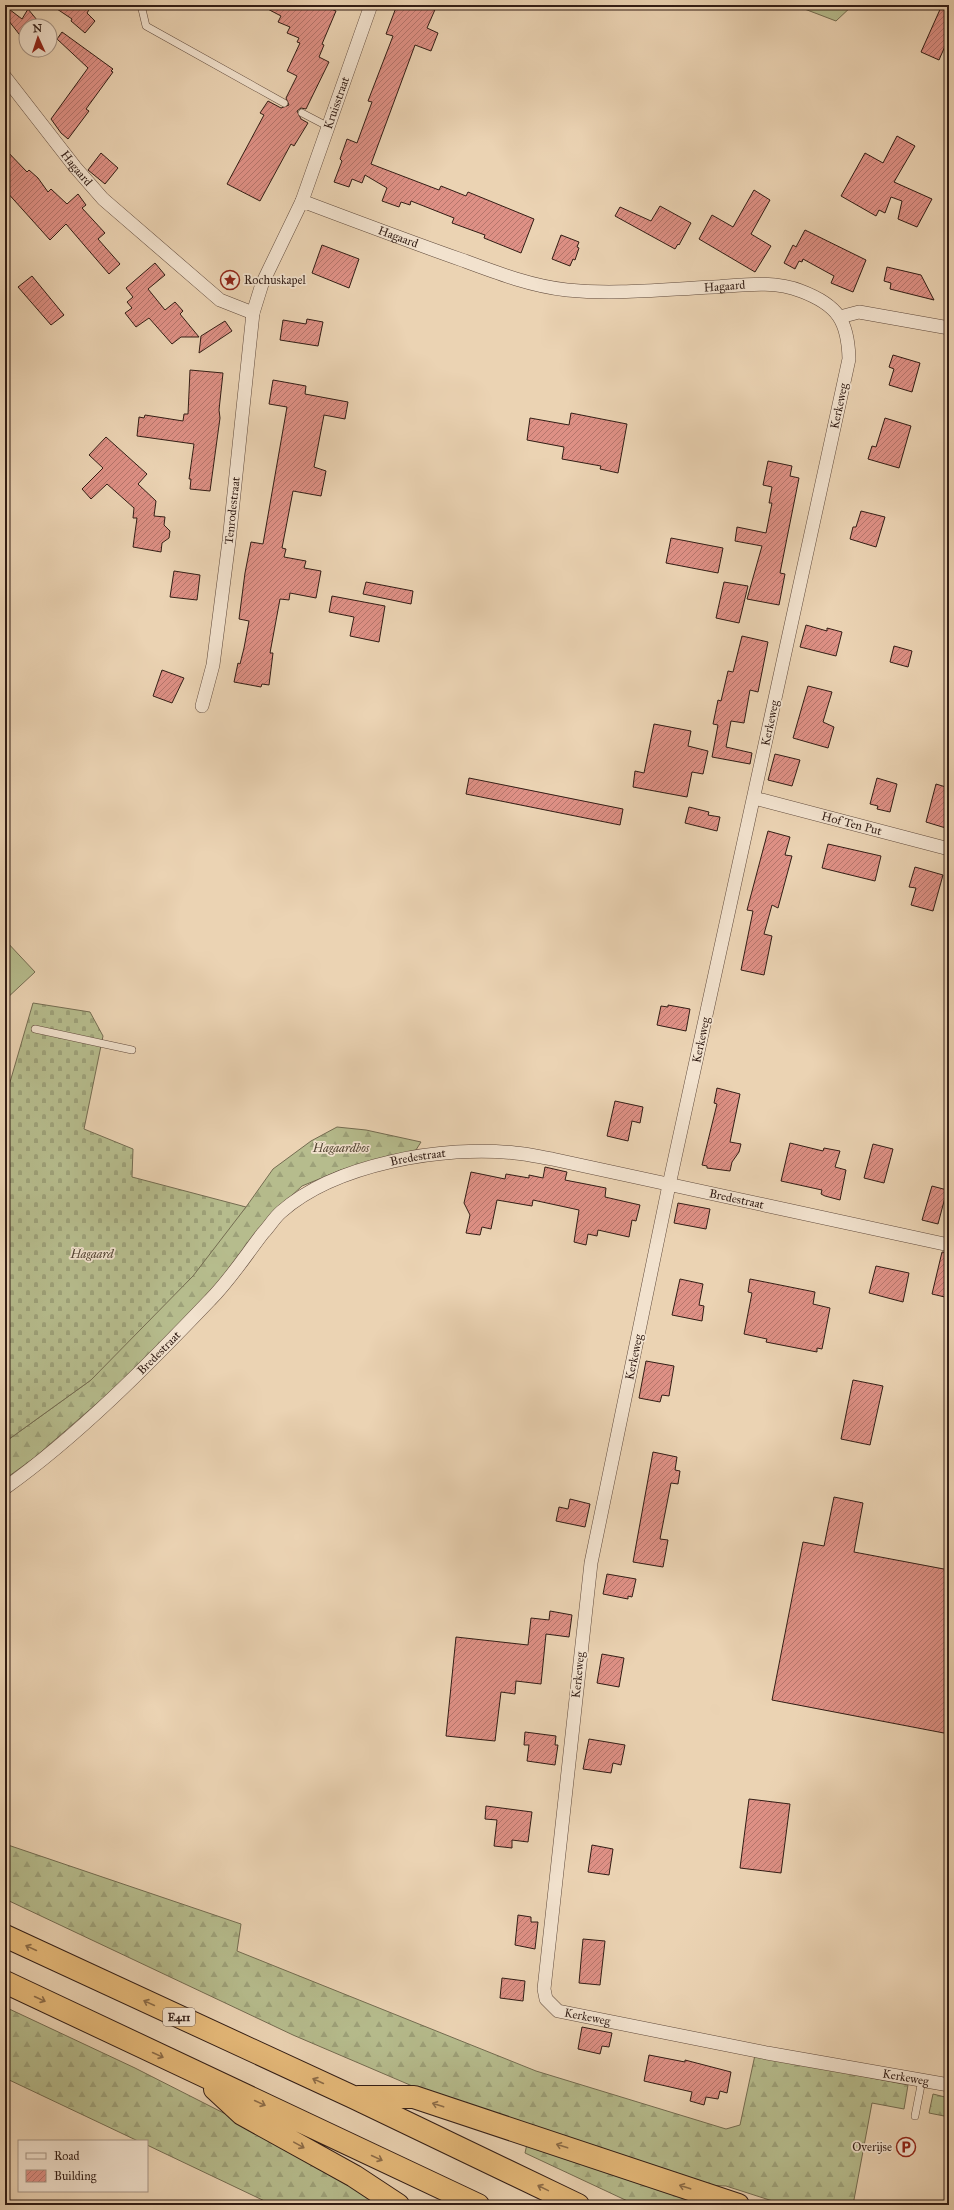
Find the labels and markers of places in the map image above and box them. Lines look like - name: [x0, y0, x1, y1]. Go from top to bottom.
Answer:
- place icon: Rochuskapel: [219, 269, 241, 291]
- place label: Rochuskapel: [244, 273, 307, 287]
- parking icon: Overijse: [895, 2136, 917, 2158]
- place label: Overijse: [852, 2140, 892, 2154]

